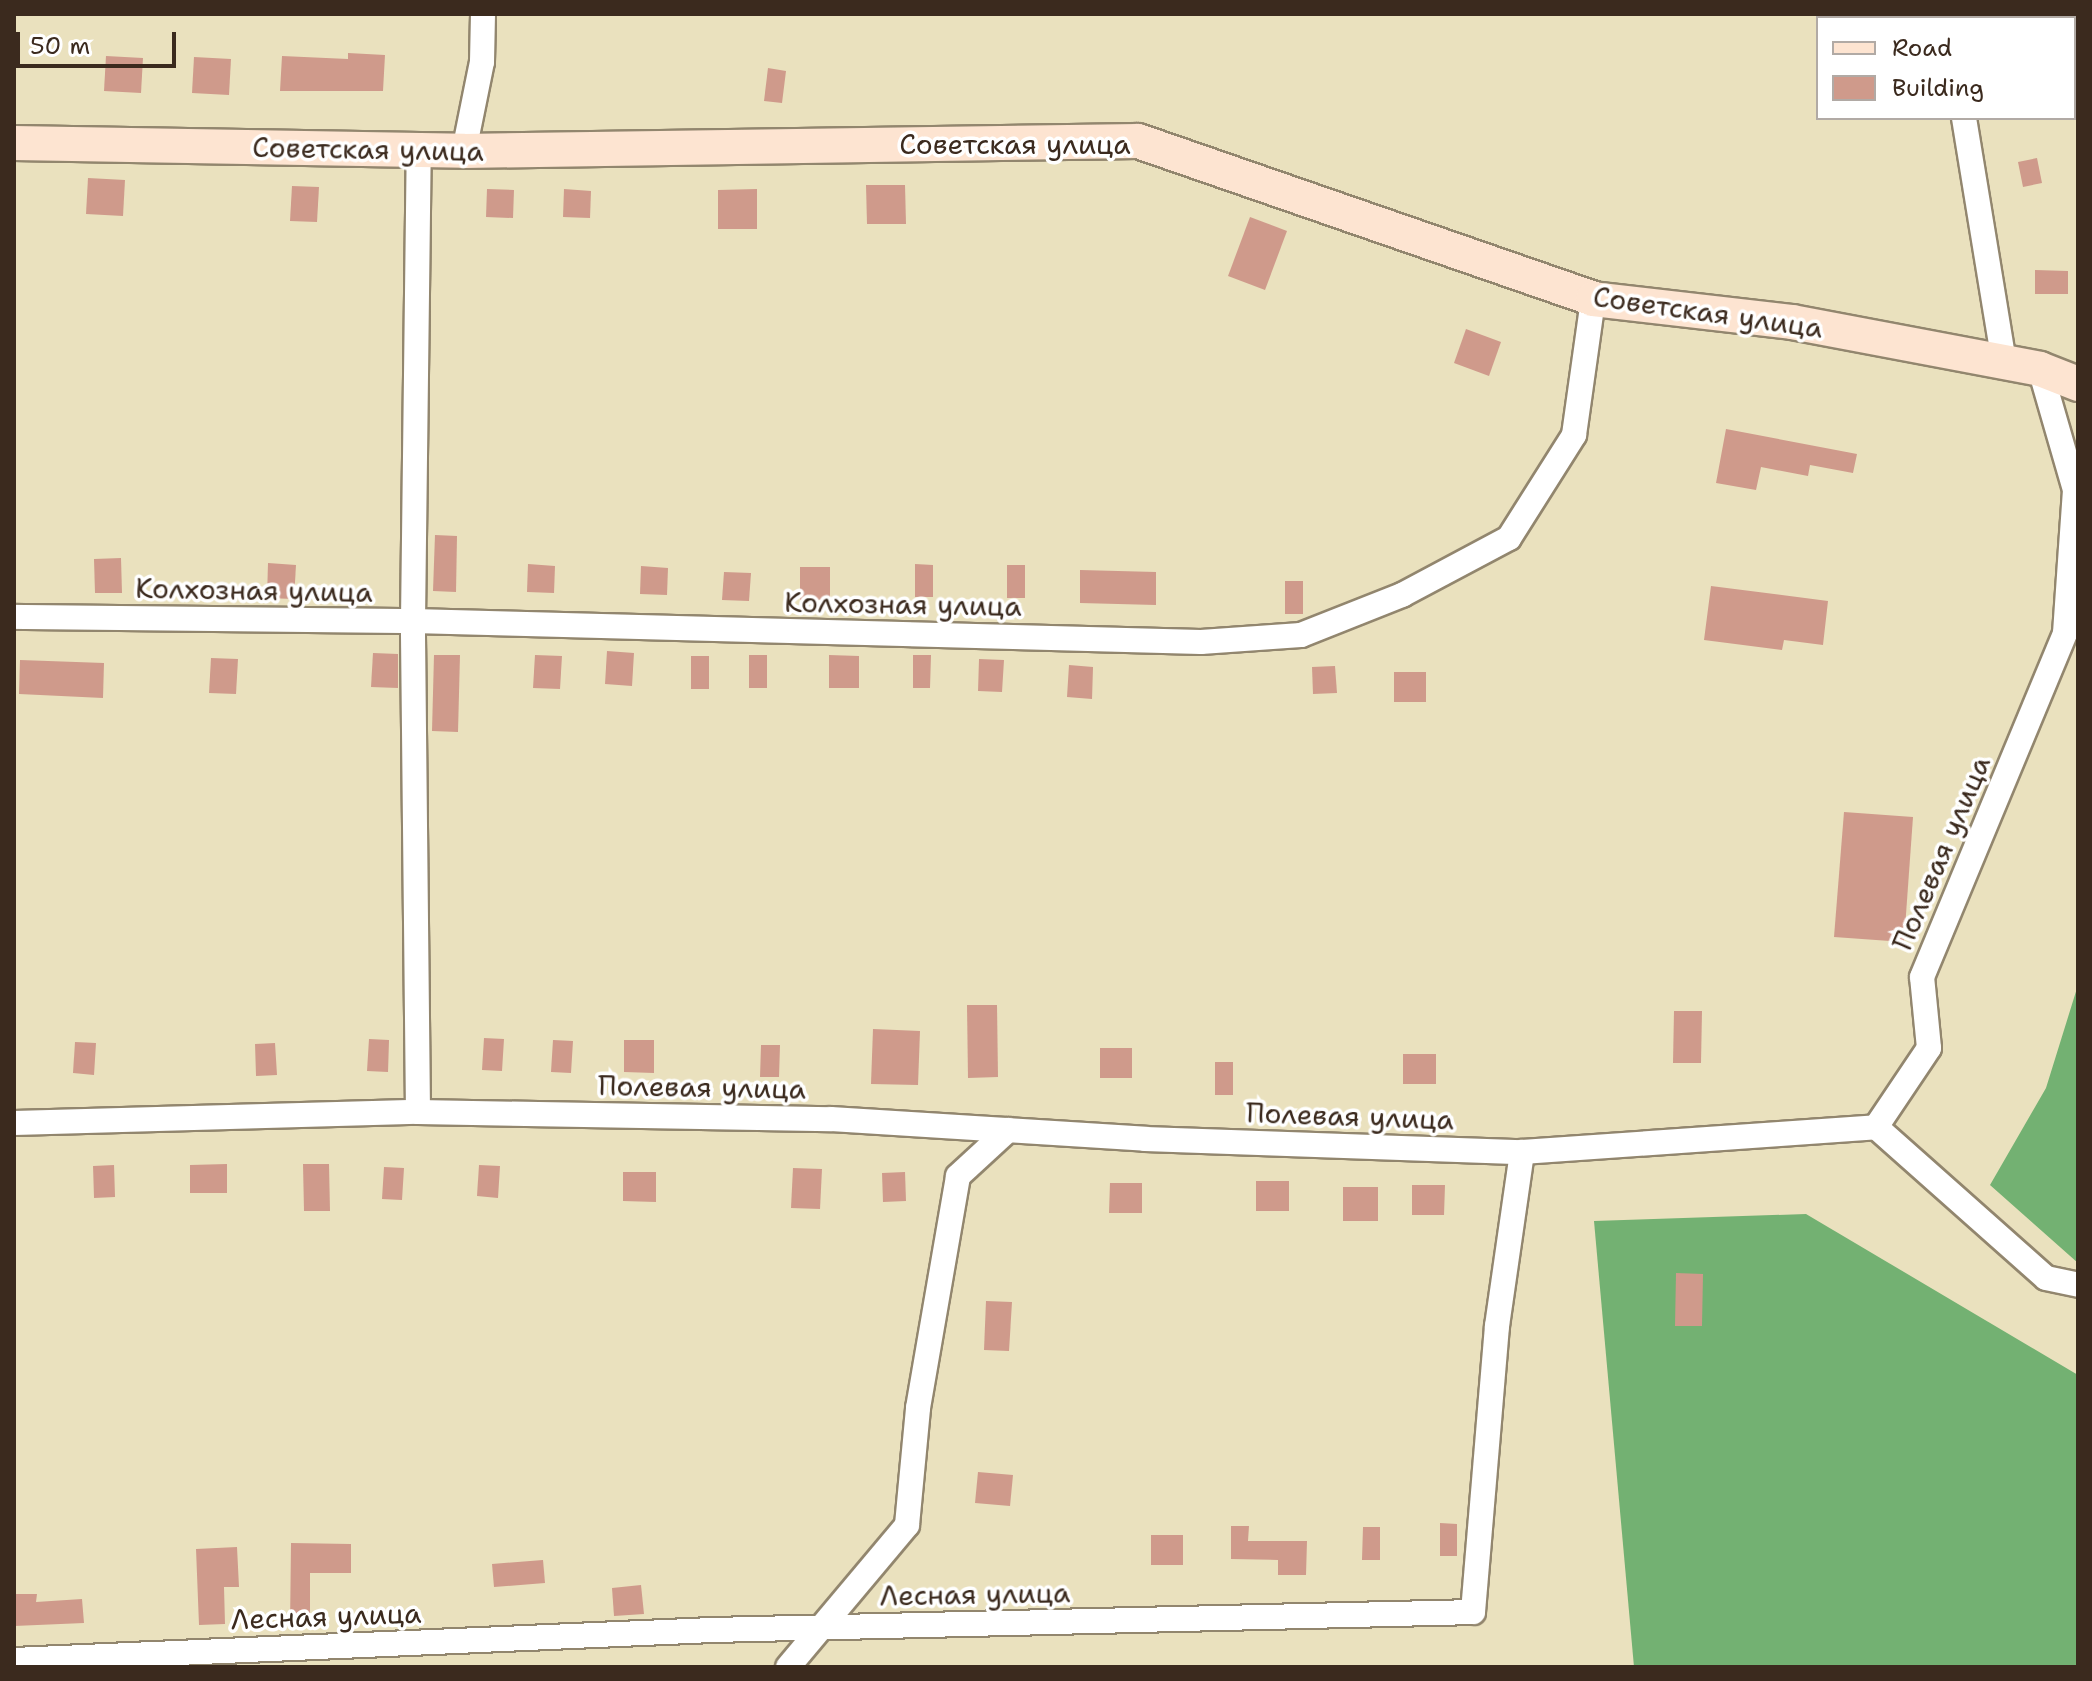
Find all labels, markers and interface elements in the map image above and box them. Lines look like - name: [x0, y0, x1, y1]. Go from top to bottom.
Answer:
- scale bar: [20, 16, 180, 66]
- legend: [1816, 16, 2076, 120]
- text: 50 m: [30, 30, 90, 62]
- text: Road: [1892, 32, 1952, 64]
- text: Building: [1892, 72, 1984, 104]
- street label: Советская улица: [899, 127, 1131, 161]
- street label: Советская улица: [252, 130, 484, 168]
- street label: Советская улица: [1591, 279, 1825, 345]
- street label: Колхозная улица: [135, 571, 373, 609]
- street label: Колхозная улица: [784, 585, 1022, 623]
- street label: Полевая улица: [1885, 751, 1997, 955]
- street label: Полевая улица: [598, 1068, 806, 1106]
- street label: Полевая улица: [1246, 1096, 1454, 1136]
- street label: Лесная улица: [879, 1576, 1071, 1612]
- street label: Лесная улица: [230, 1596, 422, 1636]

